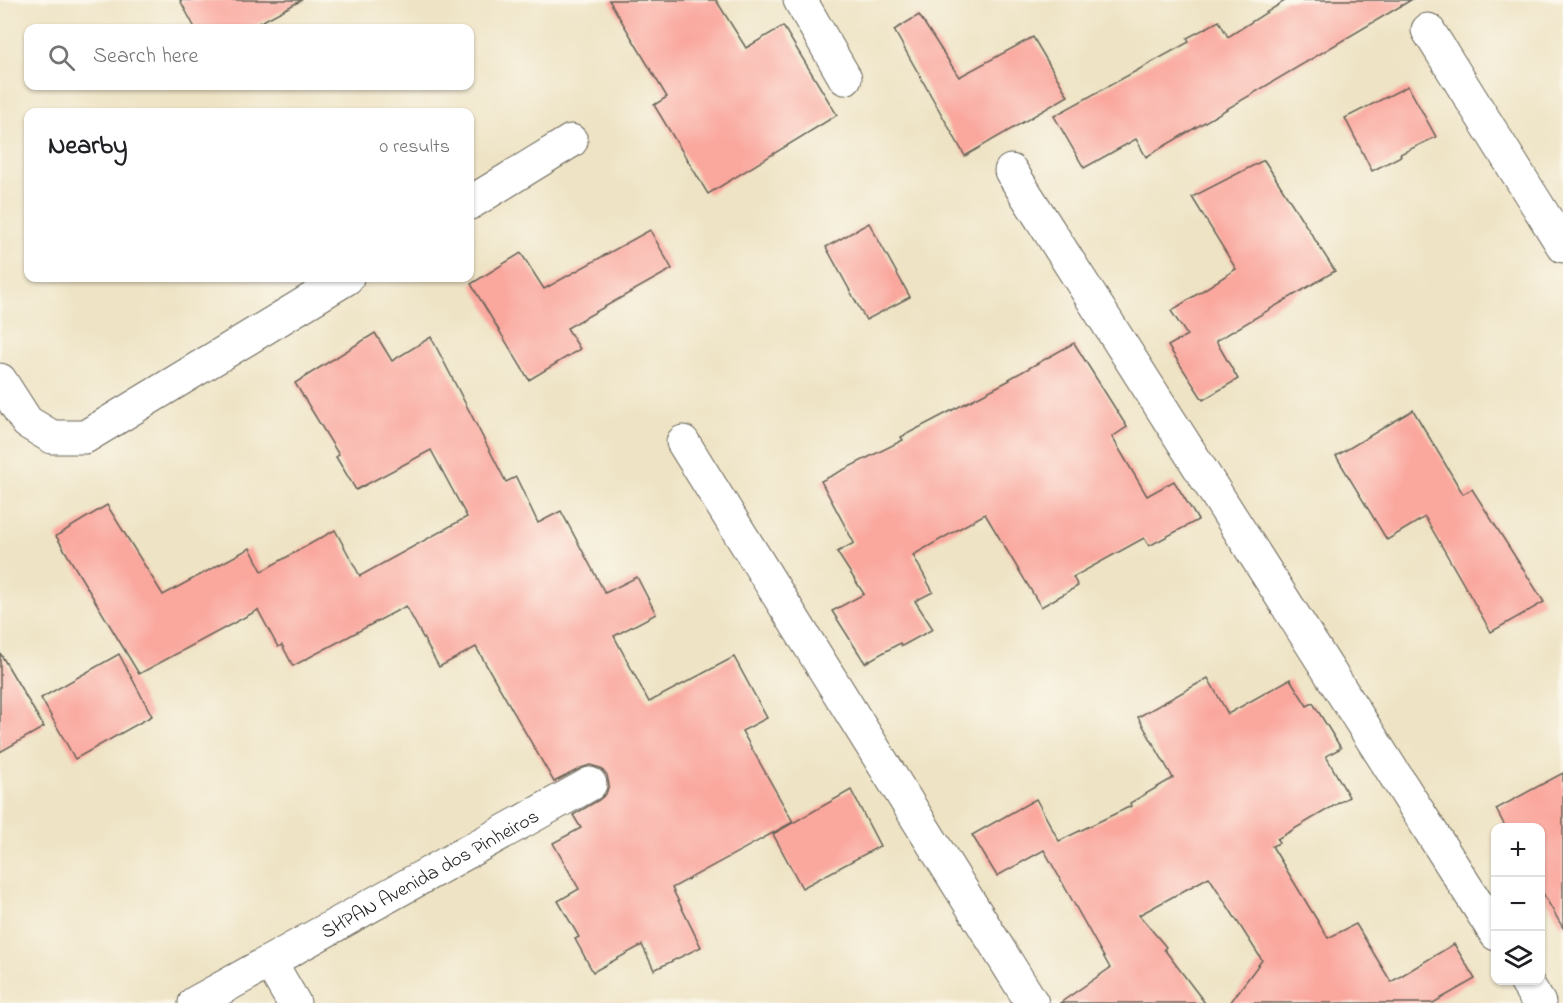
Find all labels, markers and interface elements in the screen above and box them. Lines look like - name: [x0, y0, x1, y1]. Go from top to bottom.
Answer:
- search box: [24, 24, 474, 90]
- icon: search: [45, 41, 78, 74]
- text: Search here: [93, 41, 198, 73]
- text: Nearby: [48, 128, 127, 166]
- text: 0 results: [379, 133, 450, 162]
- street label: SHPAN Avenida dos Pinheiros: [316, 803, 545, 947]
- map controls: [1491, 823, 1545, 985]
- button: +: [1491, 823, 1545, 877]
- button: −: [1491, 877, 1545, 931]
- button: layers: [1491, 931, 1545, 985]

